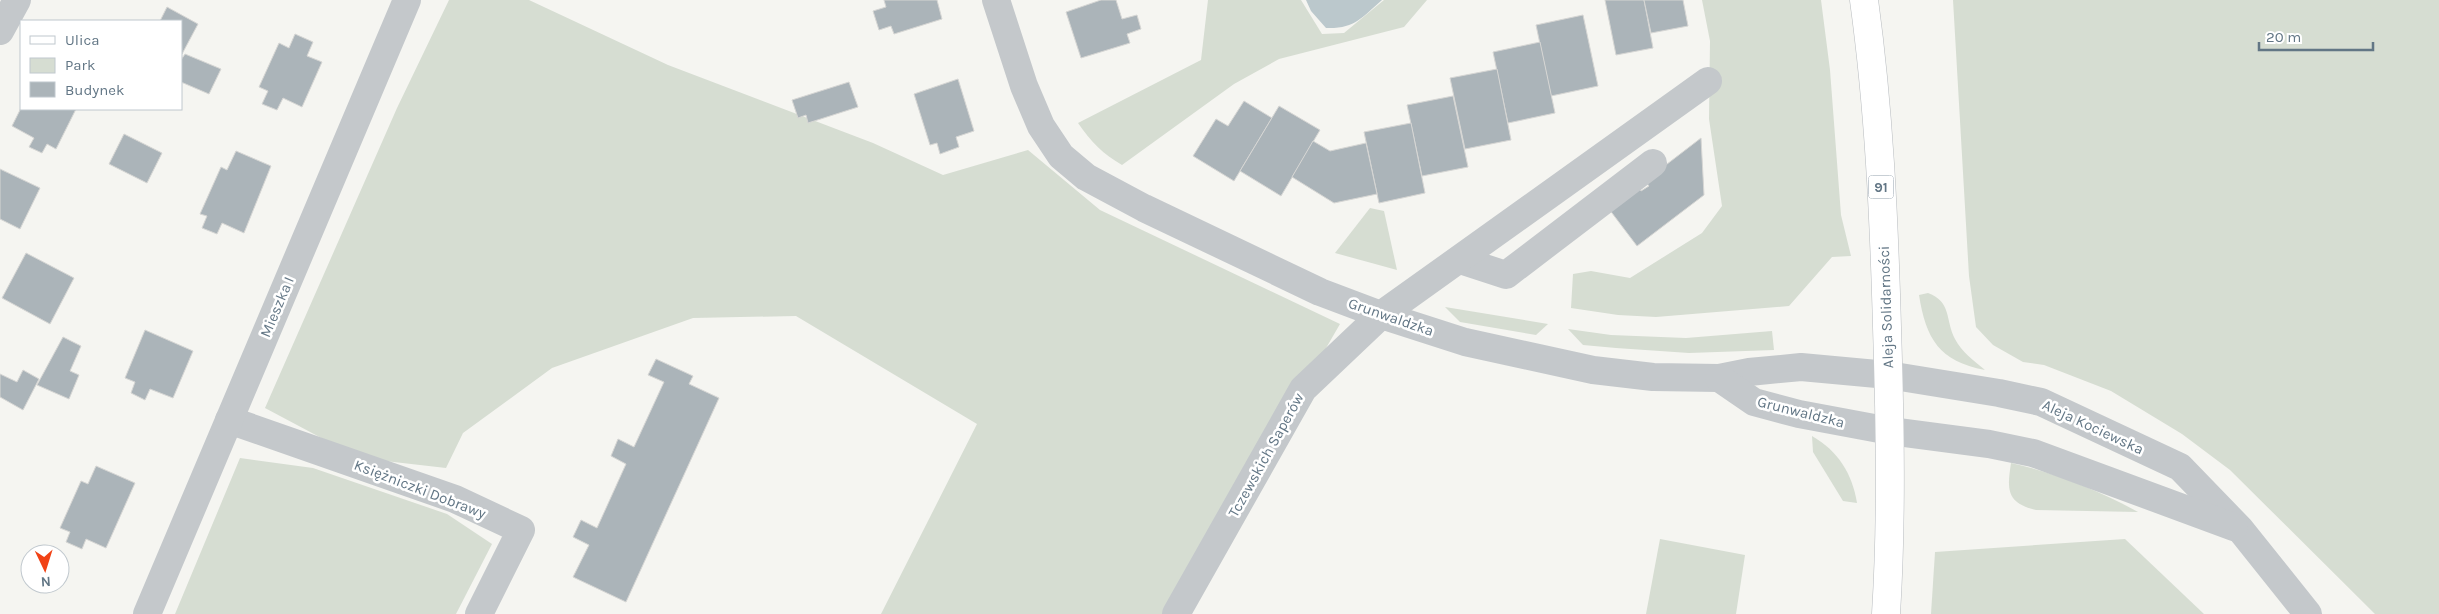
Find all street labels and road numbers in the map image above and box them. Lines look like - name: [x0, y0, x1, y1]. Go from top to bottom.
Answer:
- road number: 91: [1868, 176, 1894, 198]
- street label: Aleja Solidarności: [1875, 245, 1897, 369]
- street label: Mieszka I: [256, 274, 298, 340]
- street label: Grunwaldzka: [1346, 294, 1436, 340]
- street label: Tczewskich Saperów: [1224, 390, 1308, 520]
- street label: Grunwaldzka: [1756, 392, 1846, 432]
- street label: Aleja Kociewska: [2039, 396, 2147, 458]
- street label: Księżniczki Dobrawy: [352, 456, 488, 522]

